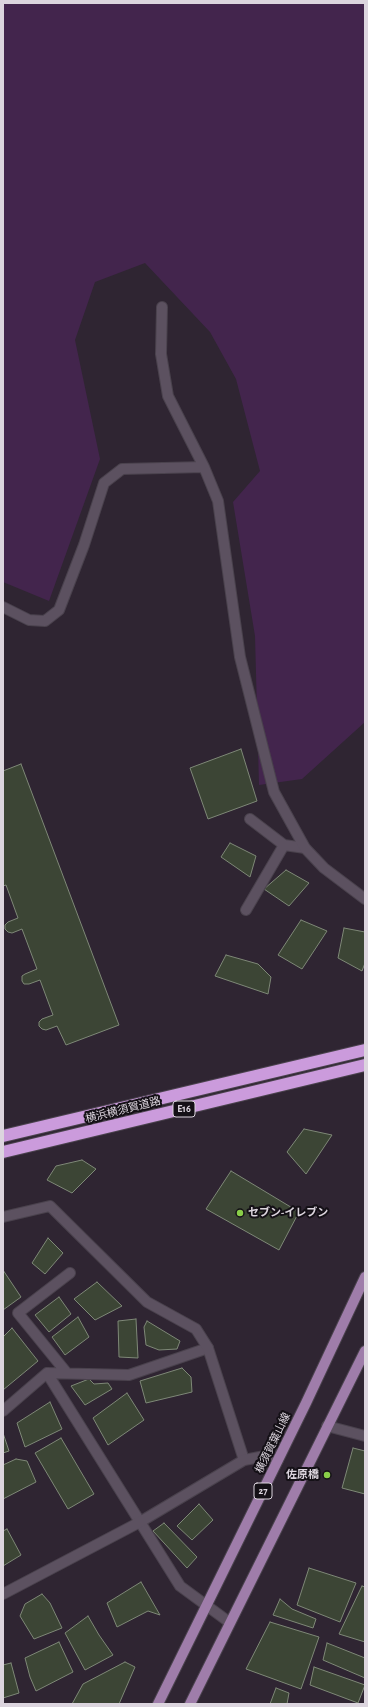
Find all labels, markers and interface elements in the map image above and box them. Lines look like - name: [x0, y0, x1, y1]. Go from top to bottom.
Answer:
- street label: 横浜横須賀道路: [84, 1094, 162, 1126]
- road number: E16: [173, 1101, 195, 1117]
- place label: セブン-イレブン: [248, 1206, 328, 1220]
- marker: セブン-イレブン: [235, 1208, 245, 1218]
- street label: 横須賀葉山線: [253, 1410, 293, 1476]
- place label: 佐原橋: [286, 1468, 319, 1482]
- marker: 佐原橋: [322, 1470, 332, 1480]
- road number: 27: [254, 1483, 272, 1499]

